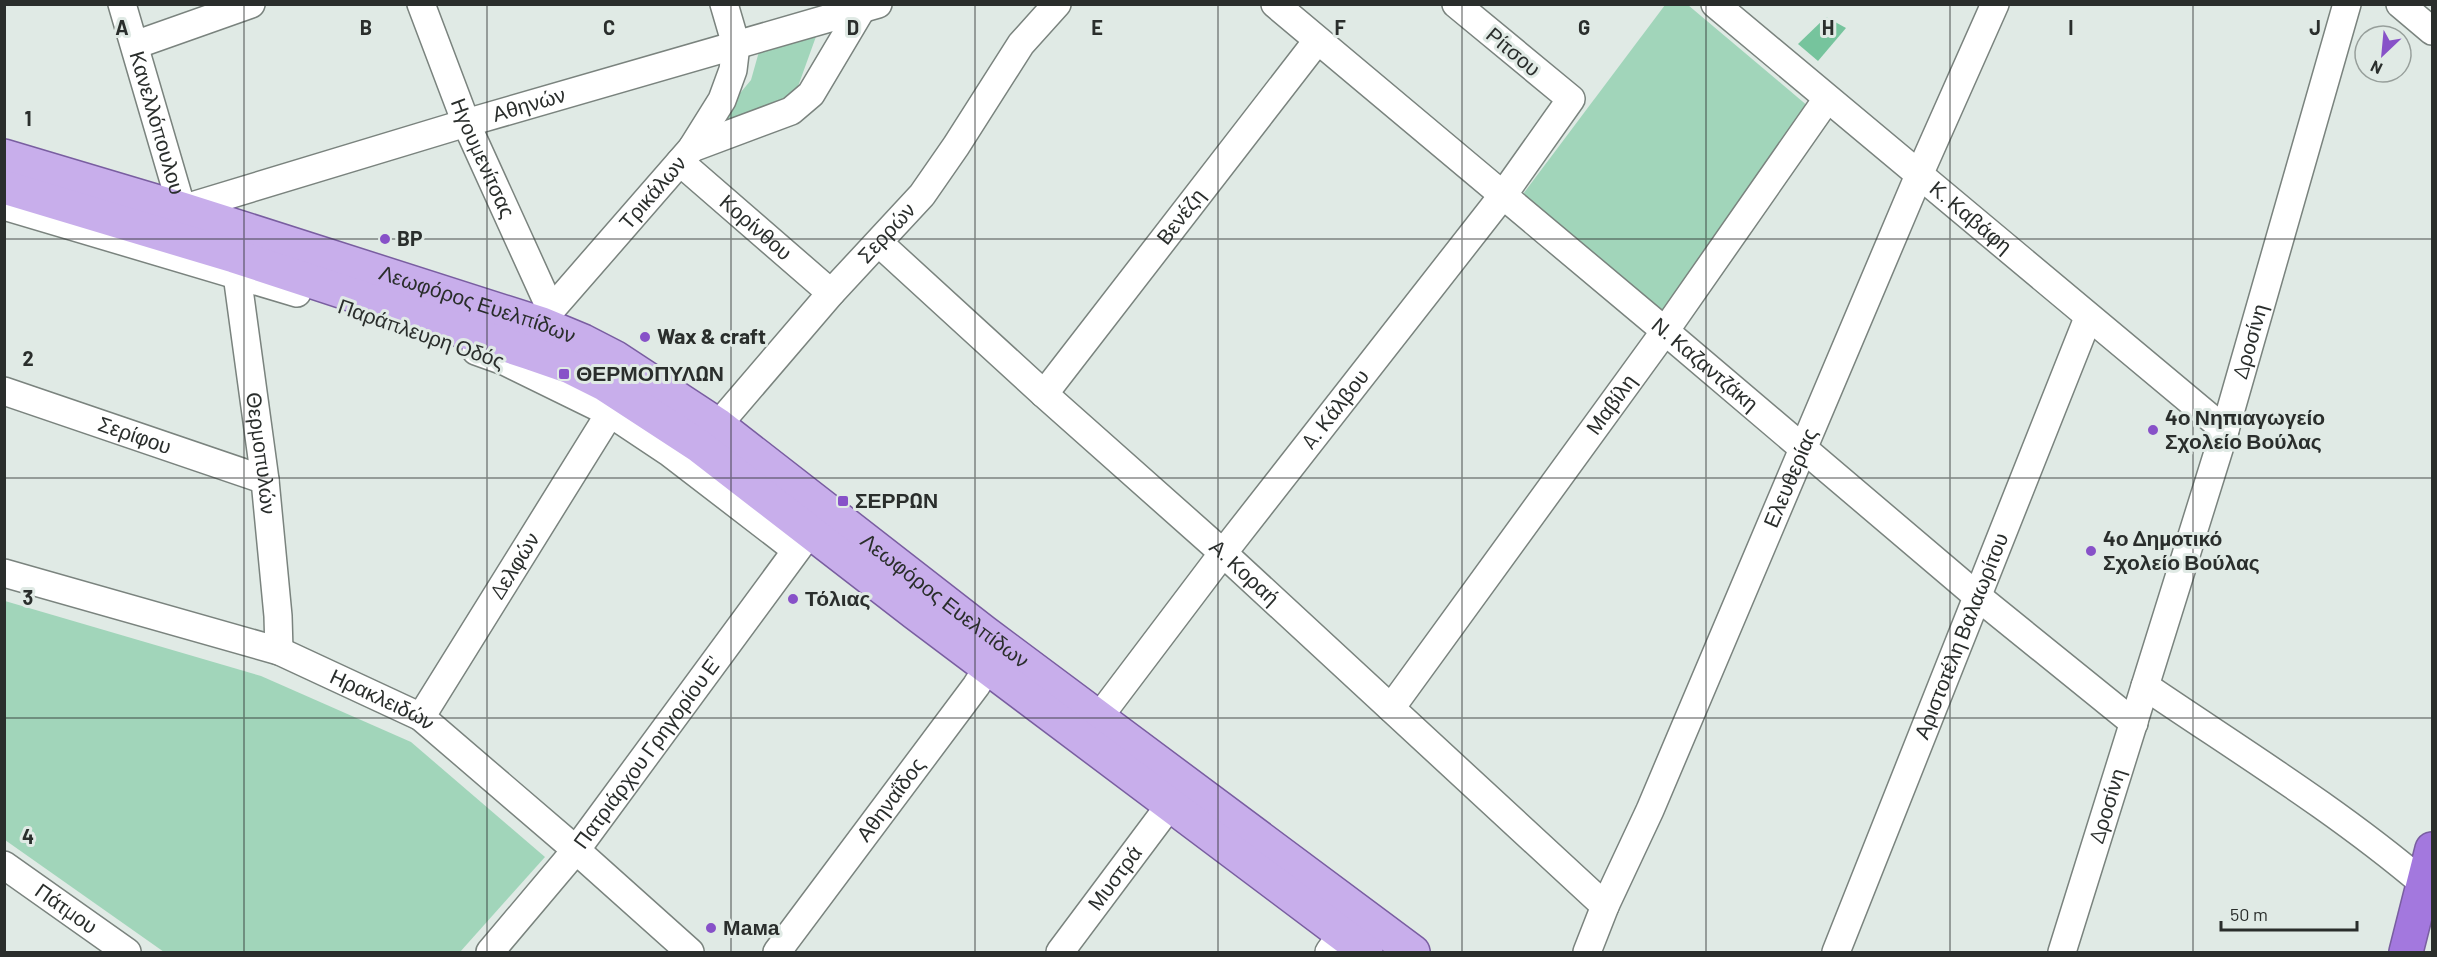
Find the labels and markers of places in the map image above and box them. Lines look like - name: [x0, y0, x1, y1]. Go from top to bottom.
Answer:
- place label: BP: [397, 225, 423, 250]
- marker: BP: [378, 232, 392, 246]
- place label: Wax & craft: [657, 323, 766, 348]
- marker: Wax & craft: [638, 330, 652, 344]
- place label: ΘΕΡΜΟΠΥΛΩΝ: [576, 360, 724, 385]
- marker: ΘΕΡΜΟΠΥΛΩΝ: [557, 367, 571, 381]
- place label: 4ο Νηπιαγωγείο Σχολείο Βούλας: [2165, 404, 2325, 454]
- marker: 4ο Νηπιαγωγείο Σχολείο Βούλας: [2146, 423, 2160, 437]
- place label: ΣΕΡΡΩΝ: [855, 487, 938, 512]
- marker: ΣΕΡΡΩΝ: [836, 494, 850, 508]
- place label: 4ο Δημοτικό Σχολείο Βούλας: [2103, 525, 2260, 575]
- marker: 4ο Δημοτικό Σχολείο Βούλας: [2084, 544, 2098, 558]
- place label: Τόλιας: [805, 585, 871, 611]
- marker: Τόλιας: [786, 592, 800, 606]
- place label: Мама: [723, 914, 780, 939]
- marker: Мама: [704, 921, 718, 935]

